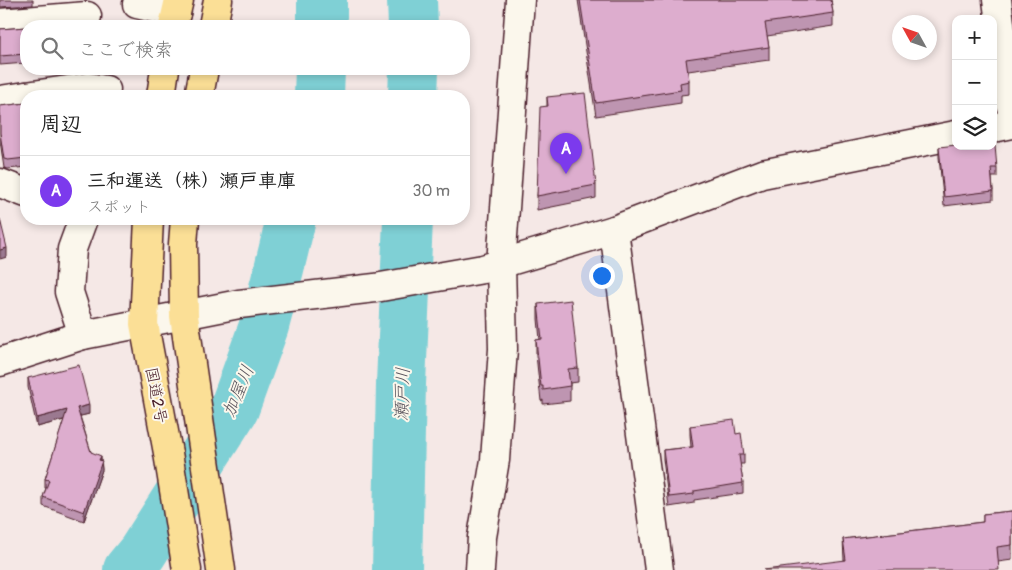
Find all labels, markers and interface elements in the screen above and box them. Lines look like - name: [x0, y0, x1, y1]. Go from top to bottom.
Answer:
- north arrow: [892, 15, 937, 60]
- map controls: [952, 15, 997, 150]
- button: +: [952, 15, 997, 60]
- search box: [20, 20, 470, 75]
- icon: search: [38, 34, 66, 62]
- text: ここで検索: [78, 38, 173, 62]
- button: −: [952, 60, 997, 105]
- button: layers: [952, 105, 997, 150]
- text: 周辺: [40, 111, 82, 138]
- pin: A: [550, 133, 582, 174]
- text: 三和運送（株）瀬戸車庫: [87, 169, 296, 193]
- text: A: [51, 181, 61, 201]
- text: 30 m: [412, 181, 450, 201]
- text: スポット: [87, 197, 151, 217]
- your location: [589, 263, 615, 289]
- water label: 加屋川: [217, 362, 260, 421]
- street label: 国道2号: [141, 365, 171, 425]
- water label: 瀬戸川: [390, 367, 415, 421]

